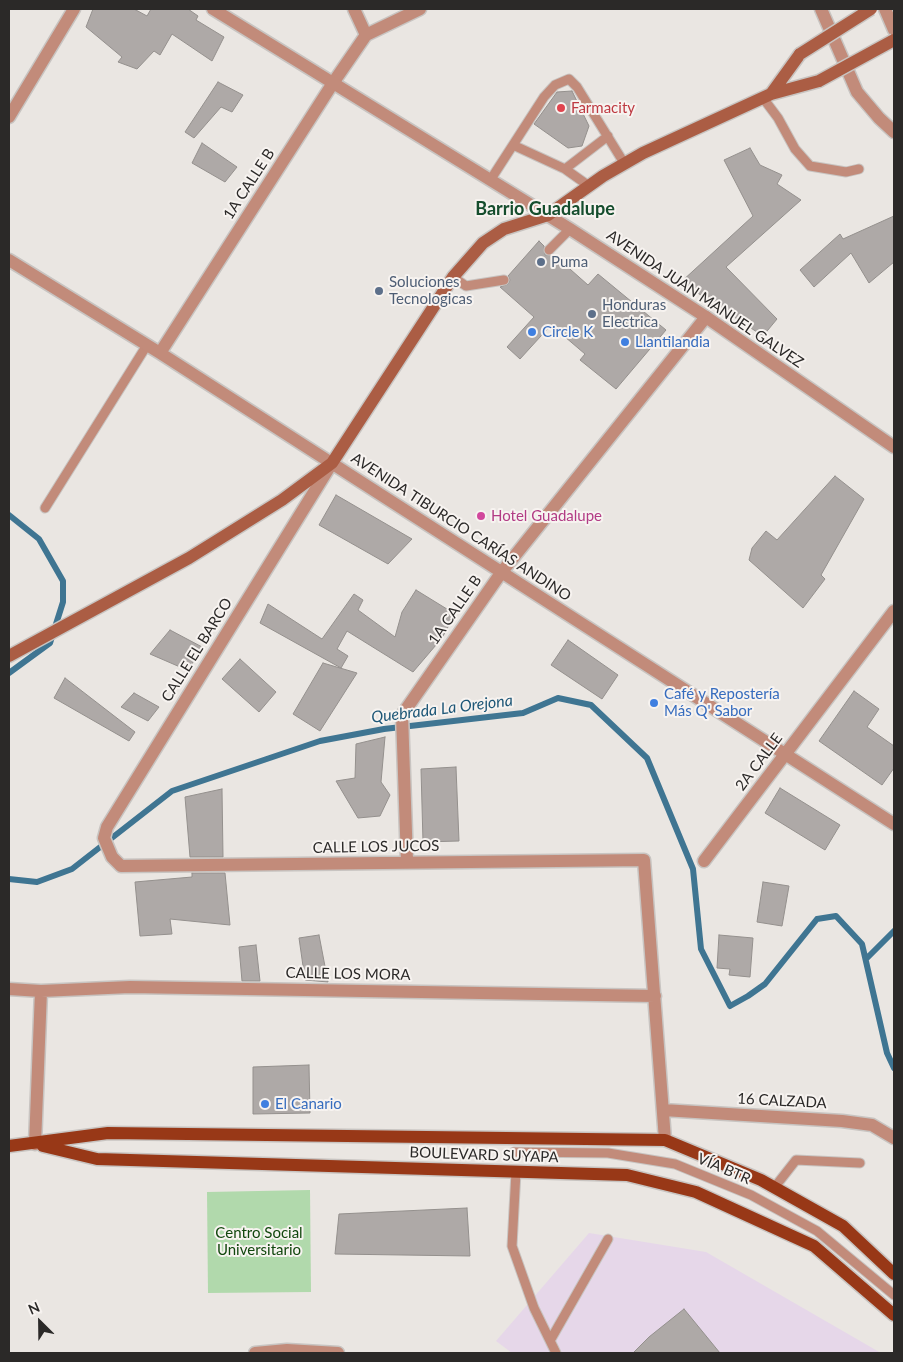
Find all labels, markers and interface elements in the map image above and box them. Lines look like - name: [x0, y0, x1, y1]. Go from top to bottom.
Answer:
- place label: Farmacity: [571, 99, 635, 117]
- marker: Farmacity: [555, 102, 567, 114]
- street label: 1A CALLE B: [220, 145, 278, 223]
- district label: Barrio Guadalupe: [475, 198, 615, 220]
- street label: AVENIDA JUAN MANUEL GALVEZ: [603, 226, 807, 372]
- place label: Puma: [551, 253, 588, 271]
- marker: Puma: [535, 256, 547, 268]
- place label: Soluciones Tecnologicas: [389, 273, 473, 308]
- marker: Soluciones Tecnologicas: [373, 285, 385, 297]
- place label: Honduras Electrica: [602, 296, 666, 331]
- marker: Honduras Electrica: [586, 308, 598, 320]
- place label: Circle K: [542, 323, 593, 341]
- marker: Circle K: [526, 326, 538, 338]
- place label: Llantilandia: [635, 333, 710, 351]
- marker: Llantilandia: [619, 336, 631, 348]
- street label: AVENIDA TIBURCIO CARÍAS ANDINO: [348, 449, 574, 605]
- place label: Hotel Guadalupe: [491, 507, 602, 525]
- marker: Hotel Guadalupe: [475, 510, 487, 522]
- street label: 1A CALLE B: [425, 572, 485, 648]
- street label: CALLE EL BARCO: [158, 595, 236, 705]
- place label: Café y Repostería Más Q' Sabor: [664, 685, 780, 720]
- water label: Quebrada La Orejona: [370, 691, 514, 727]
- marker: Café y Repostería Más Q' Sabor: [648, 697, 660, 709]
- street label: 2A CALLE: [732, 730, 786, 794]
- street label: CALLE LOS JUCOS: [313, 837, 439, 857]
- street label: CALLE LOS MORA: [285, 964, 411, 984]
- street label: 16 CALZADA: [737, 1090, 827, 1112]
- place label: El Canario: [275, 1095, 342, 1113]
- marker: El Canario: [259, 1098, 271, 1110]
- street label: BOULEVARD SUYAPA: [409, 1143, 559, 1167]
- street label: VÍA BTR: [695, 1150, 753, 1188]
- park label: Centro Social Universitario: [215, 1224, 303, 1259]
- north arrow: [15, 1297, 65, 1347]
- text: N: [26, 1298, 42, 1318]

